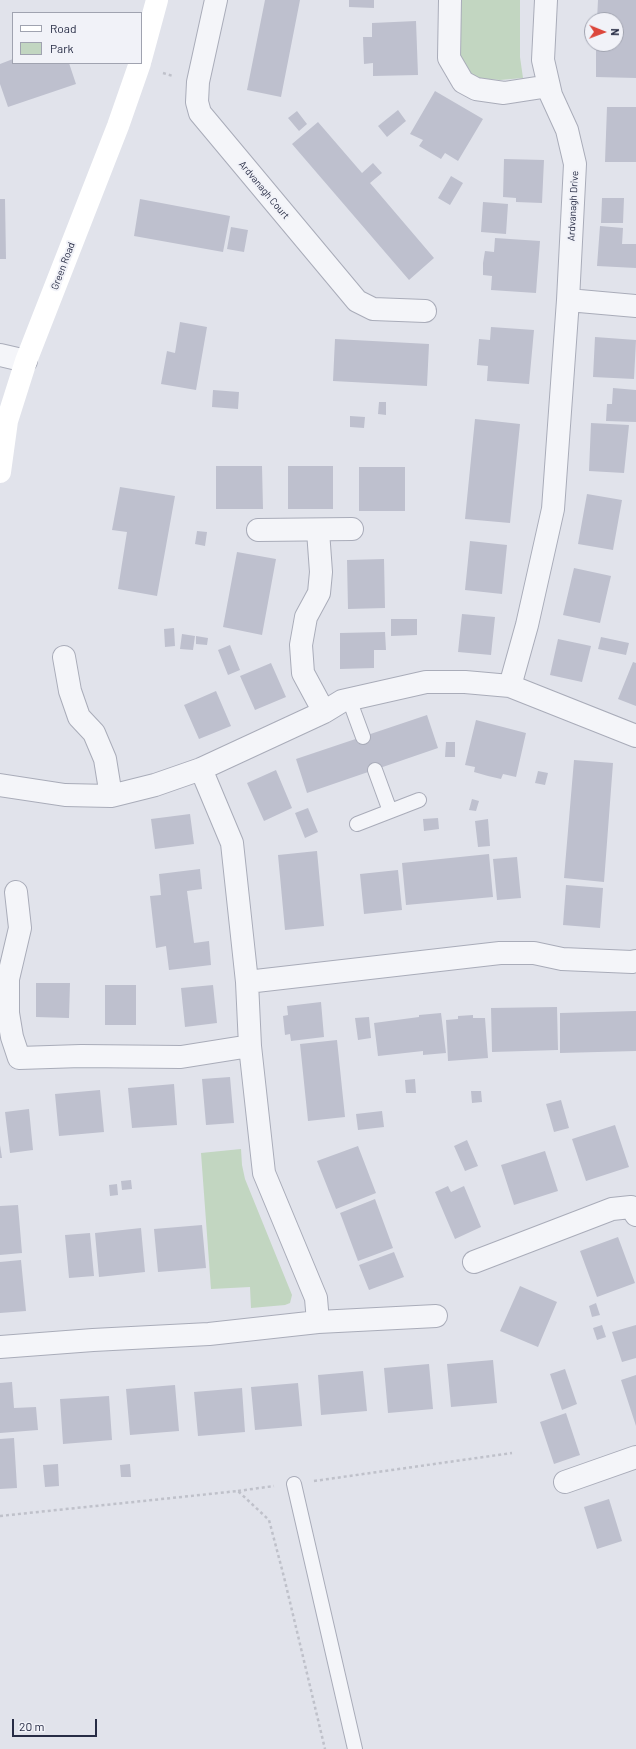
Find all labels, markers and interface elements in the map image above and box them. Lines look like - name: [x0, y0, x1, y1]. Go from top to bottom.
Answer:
- legend: [12, 12, 142, 64]
- north arrow: [584, 12, 624, 52]
- text: Road: [50, 21, 77, 35]
- text: N: [609, 28, 622, 36]
- text: Park: [50, 41, 74, 55]
- street label: Ardvanagh Court: [236, 158, 292, 222]
- street label: Ardvanagh Drive: [565, 171, 581, 241]
- street label: Green Road: [48, 241, 78, 291]
- scale bar: [14, 1711, 99, 1737]
- text: 20 m: [19, 1719, 45, 1733]

